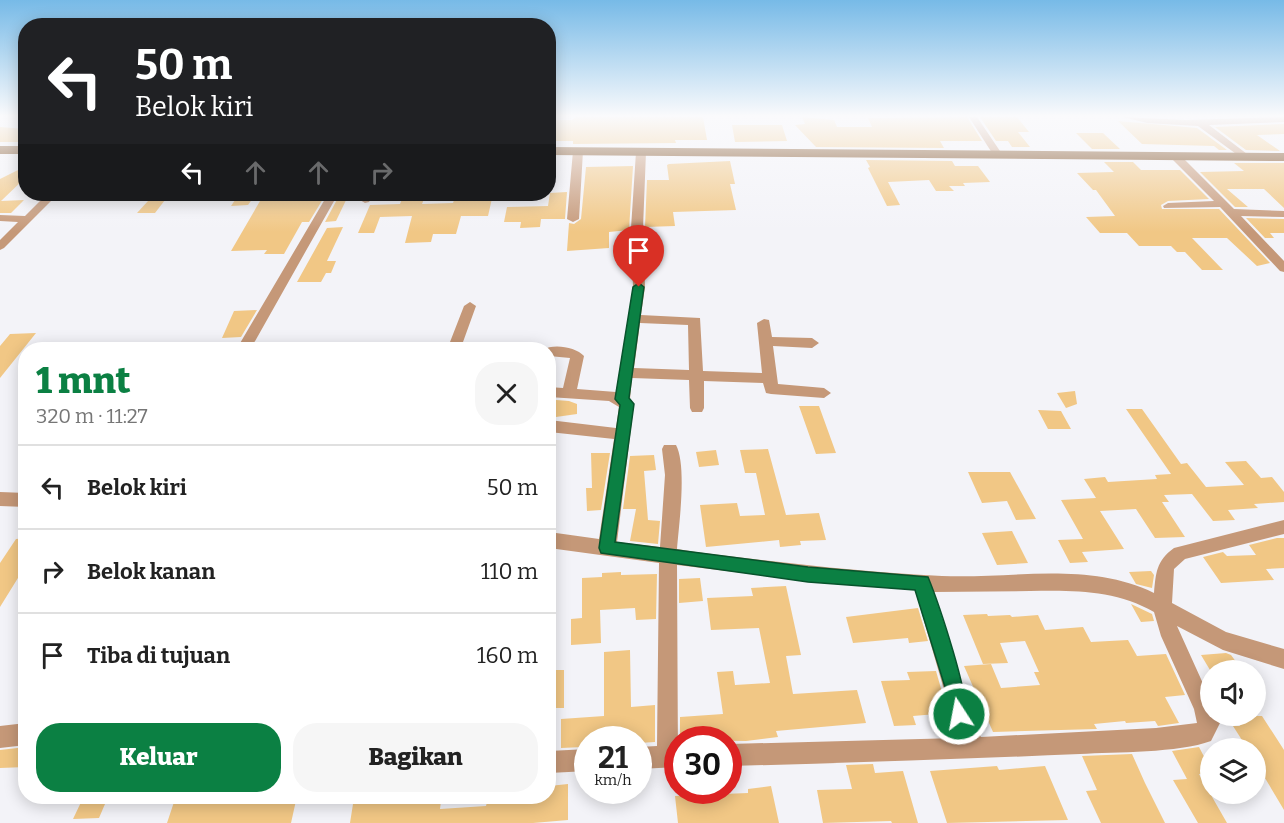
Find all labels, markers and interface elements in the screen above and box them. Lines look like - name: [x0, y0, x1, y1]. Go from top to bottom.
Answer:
- text: 50 m: [135, 40, 232, 90]
- icon: left: [36, 42, 114, 120]
- text: Belok kiri: [135, 91, 253, 123]
- icon: left: [176, 156, 209, 189]
- icon: ahead: [239, 156, 272, 189]
- icon: ahead: [302, 156, 335, 189]
- icon: right: [365, 156, 398, 189]
- pin: [613, 225, 664, 287]
- icon: arrive: [622, 234, 655, 267]
- text: 1 mnt: [36, 359, 131, 403]
- button: close: [475, 362, 538, 425]
- text: 320 m · 11:27: [36, 404, 148, 428]
- icon: left: [36, 471, 69, 504]
- text: Belok kiri: [87, 474, 187, 501]
- text: 50 m: [487, 474, 538, 501]
- icon: right: [36, 555, 69, 588]
- text: Belok kanan: [87, 558, 215, 585]
- text: 110 m: [481, 558, 538, 585]
- icon: arrive: [36, 639, 69, 672]
- text: Tiba di tujuan: [87, 642, 230, 669]
- text: 160 m: [477, 642, 538, 669]
- map controls: [1200, 660, 1266, 804]
- button: sound: [1200, 660, 1266, 726]
- position arrow: [927, 682, 991, 746]
- button: Keluar: [36, 723, 281, 792]
- button: Bagikan: [293, 723, 538, 792]
- speed limit sign: 30: [664, 726, 742, 804]
- button: layers: [1200, 738, 1266, 804]
- text: 21: [598, 740, 628, 776]
- text: km/h: [594, 771, 632, 789]

